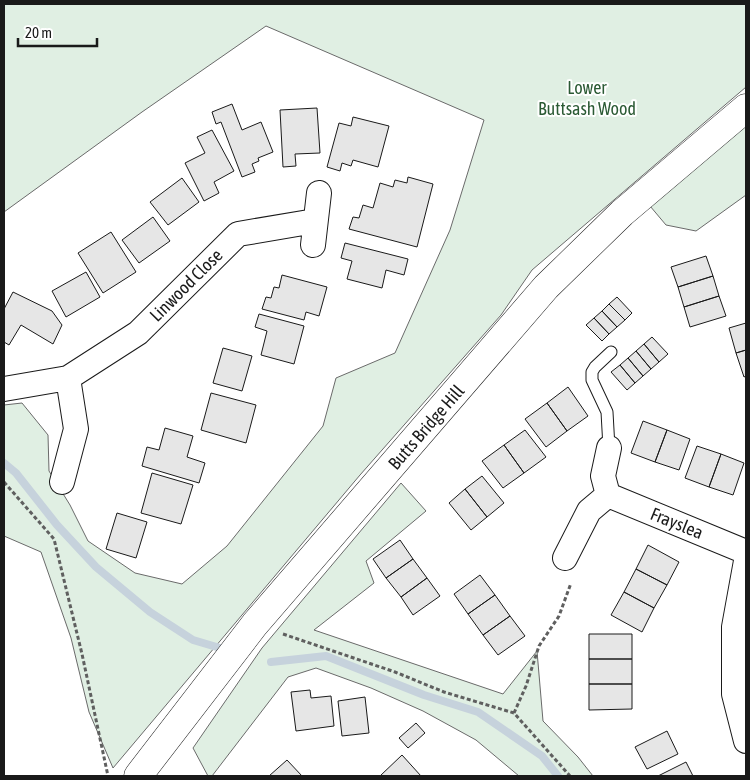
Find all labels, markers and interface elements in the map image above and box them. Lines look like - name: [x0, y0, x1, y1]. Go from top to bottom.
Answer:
- scale bar: [18, 15, 96, 47]
- text: 20 m: [25, 24, 52, 41]
- park label: Lower Buttsash Wood: [538, 77, 636, 119]
- street label: Linwood Close: [145, 244, 227, 326]
- street label: Butts Bridge Hill: [384, 380, 469, 474]
- street label: Frayslea: [648, 503, 706, 543]

